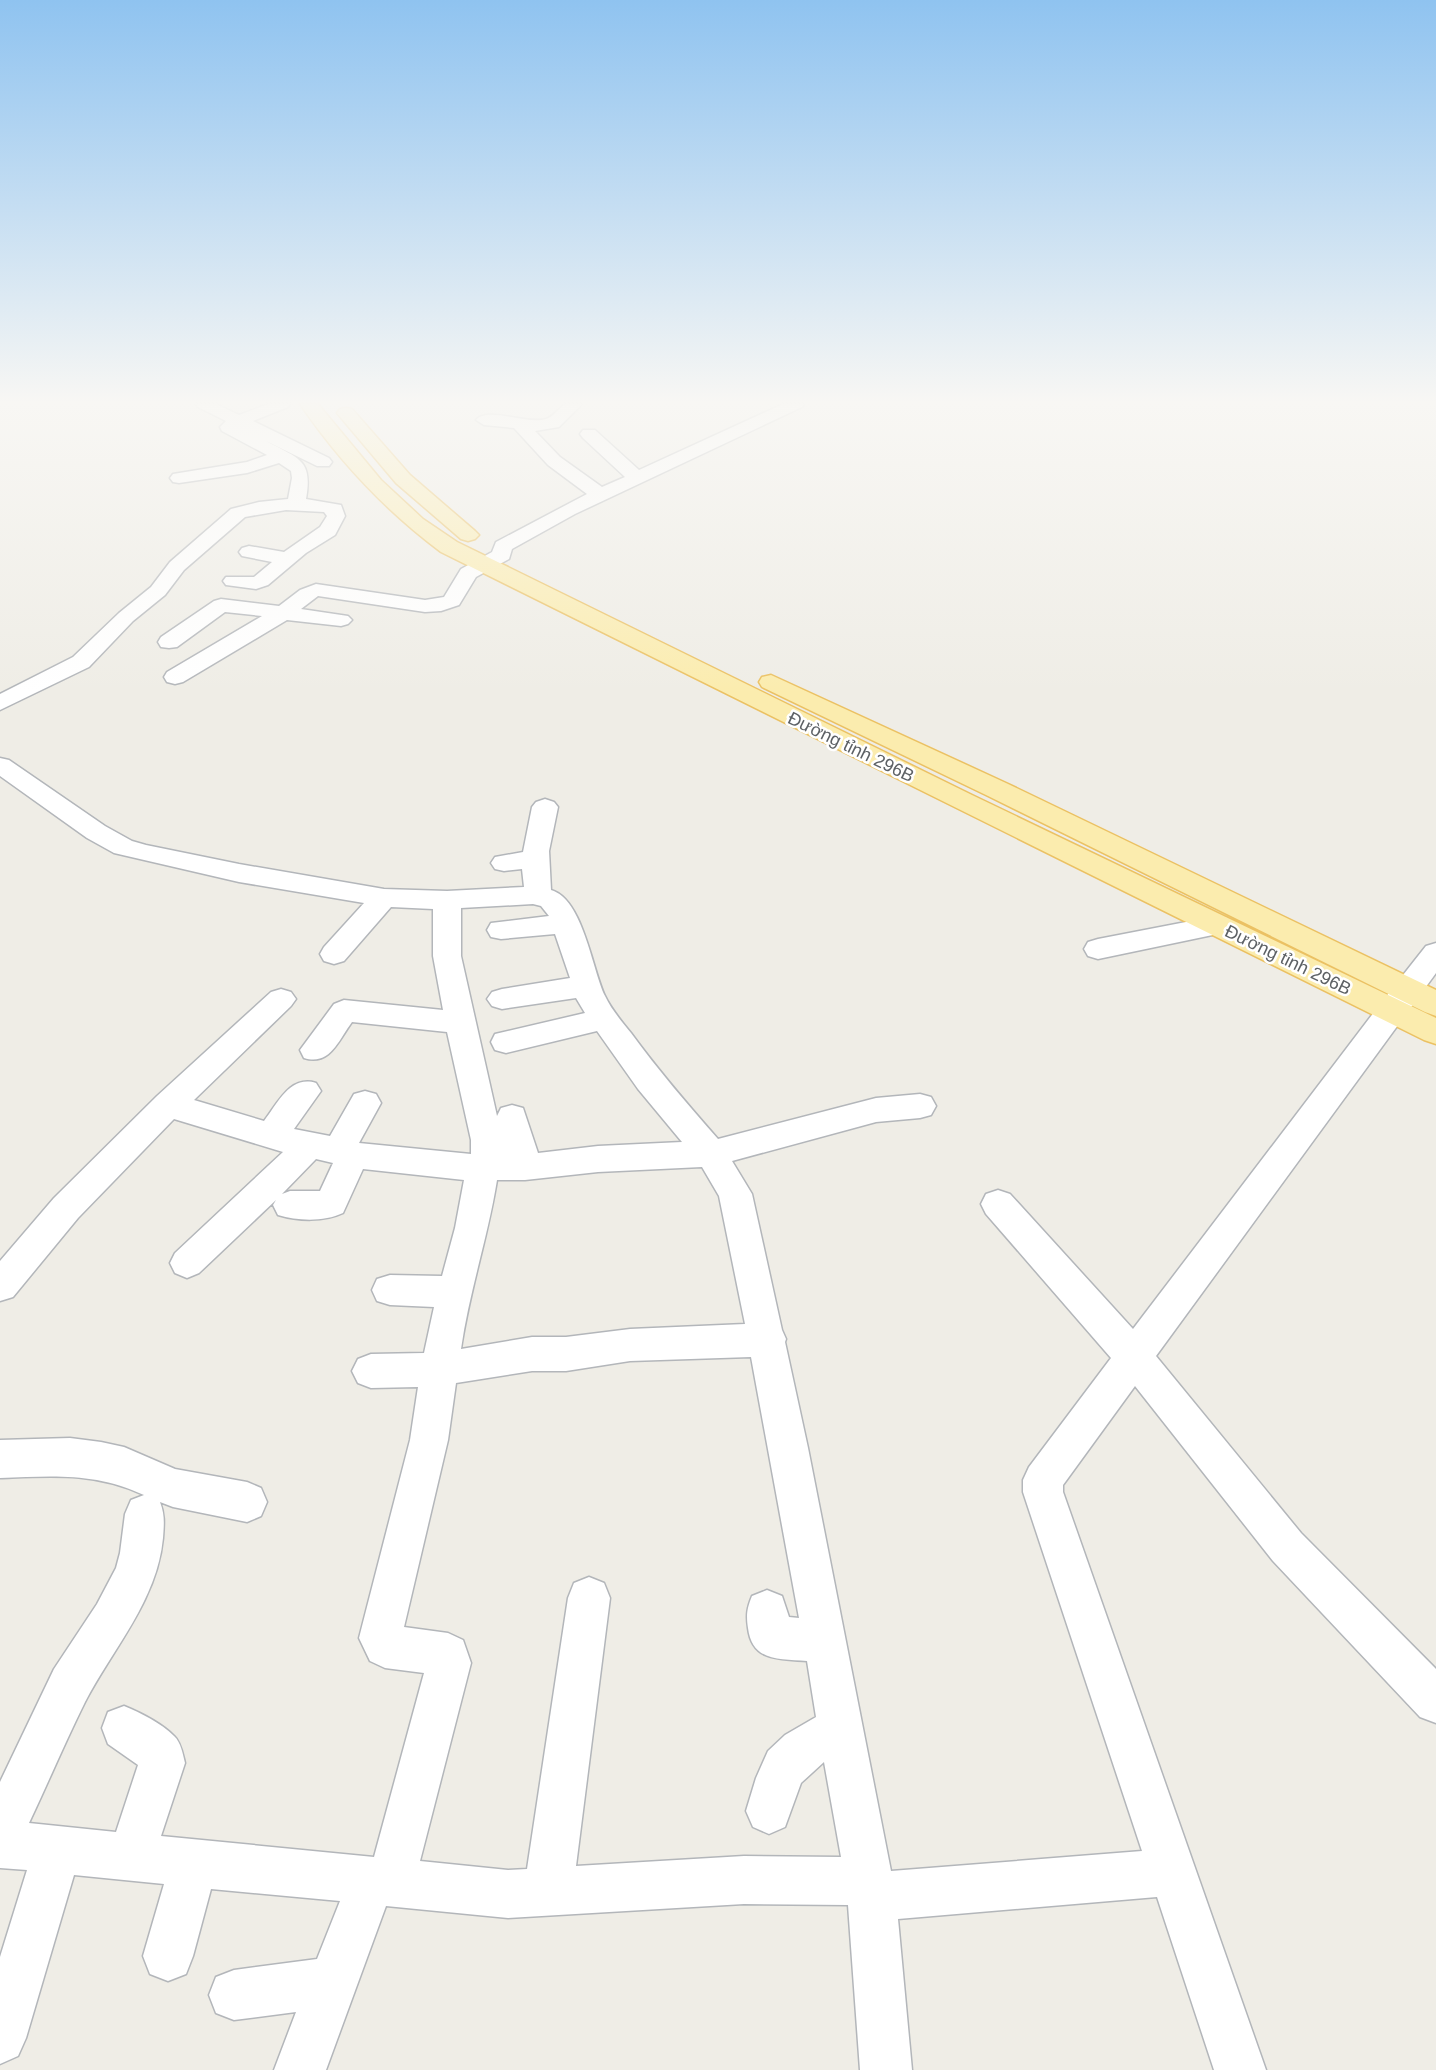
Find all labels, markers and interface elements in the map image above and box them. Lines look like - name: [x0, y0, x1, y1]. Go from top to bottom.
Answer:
- street label: Đường tỉnh 296B: [785, 708, 917, 786]
- street label: Đường tỉnh 296B: [1222, 921, 1354, 999]

